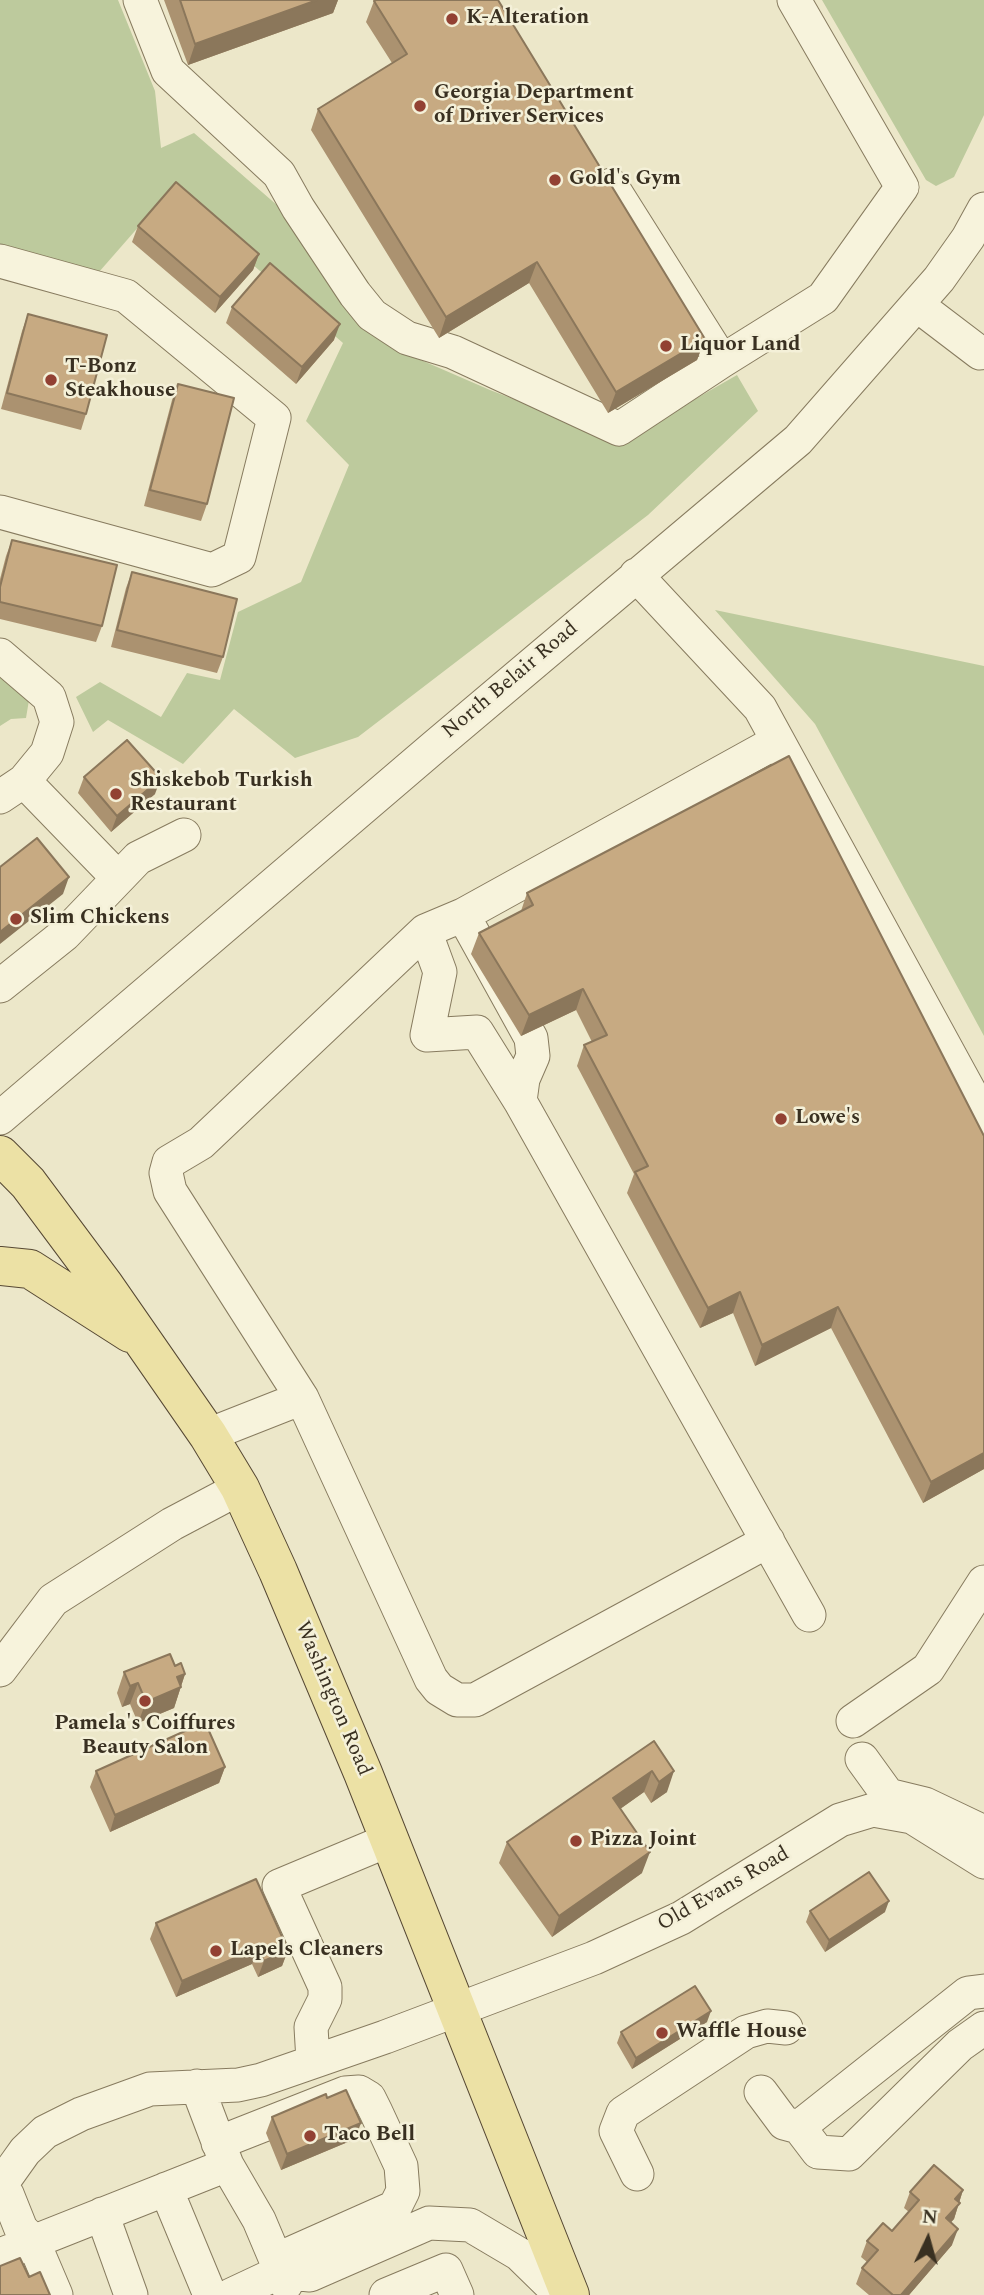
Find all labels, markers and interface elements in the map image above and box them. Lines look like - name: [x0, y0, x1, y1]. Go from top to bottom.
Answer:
- place label: K-Alteration: [466, 6, 589, 32]
- marker: K-Alteration: [444, 11, 460, 27]
- place label: Georgia Department of Driver Services: [434, 81, 634, 131]
- marker: Georgia Department of Driver Services: [412, 98, 428, 114]
- place label: Gold's Gym: [569, 167, 681, 193]
- marker: Gold's Gym: [547, 172, 563, 188]
- place label: Liquor Land: [680, 333, 801, 359]
- marker: Liquor Land: [658, 338, 674, 354]
- place label: T-Bonz Steakhouse: [65, 355, 175, 405]
- marker: T-Bonz Steakhouse: [43, 372, 59, 388]
- street label: North Belair Road: [438, 617, 584, 745]
- place label: Shiskebob Turkish Restaurant: [130, 769, 313, 819]
- marker: Shiskebob Turkish Restaurant: [108, 786, 124, 802]
- place label: Slim Chickens: [30, 906, 170, 932]
- marker: Slim Chickens: [8, 911, 24, 927]
- place label: Lowe's: [795, 1106, 860, 1132]
- marker: Lowe's: [773, 1111, 789, 1127]
- street label: Washington Road: [288, 1618, 376, 1780]
- marker: Pamela's Coiffures Beauty Salon: [137, 1693, 153, 1709]
- place label: Pamela's Coiffures Beauty Salon: [54, 1712, 236, 1762]
- place label: Pizza Joint: [590, 1828, 697, 1854]
- marker: Pizza Joint: [568, 1833, 584, 1849]
- street label: Old Evans Road: [654, 1842, 794, 1938]
- place label: Lapels Cleaners: [230, 1938, 383, 1964]
- marker: Lapels Cleaners: [208, 1943, 224, 1959]
- place label: Waffle House: [676, 2020, 807, 2046]
- marker: Waffle House: [654, 2025, 670, 2041]
- place label: Taco Bell: [324, 2123, 415, 2149]
- marker: Taco Bell: [302, 2128, 318, 2144]
- text: N: [921, 2202, 939, 2233]
- north arrow: [893, 2204, 963, 2274]

